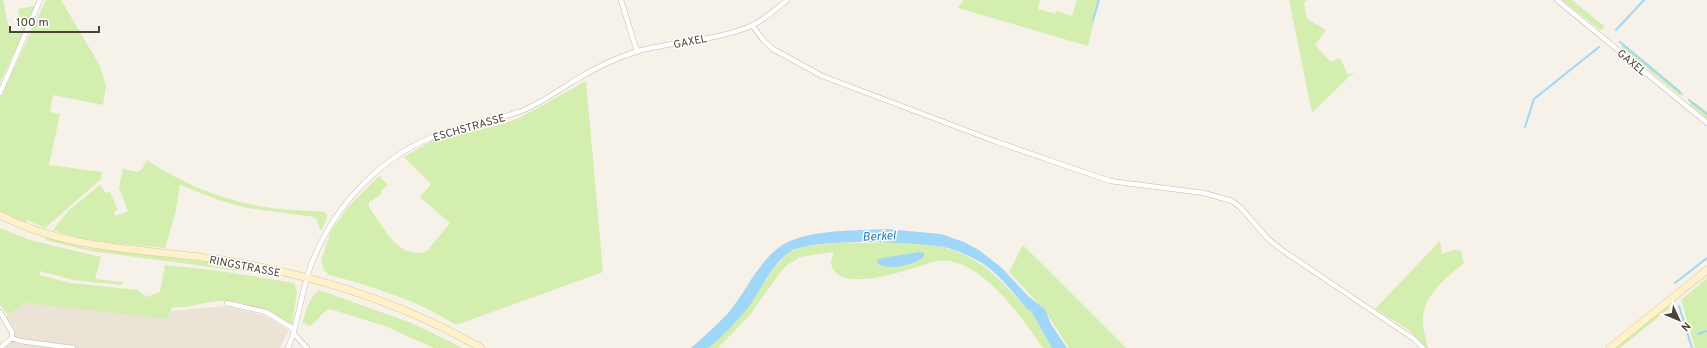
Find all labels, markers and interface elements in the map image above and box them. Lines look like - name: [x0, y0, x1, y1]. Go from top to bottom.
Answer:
- scale bar: [10, 8, 99, 34]
- text: 100 m: [16, 15, 49, 31]
- street label: GAXEL: [672, 32, 708, 52]
- street label: GAXEL: [1614, 47, 1649, 79]
- street label: ESCHSTRASSE: [431, 111, 507, 145]
- water label: Berkel: [862, 228, 897, 246]
- street label: RINGSTRASSE: [208, 253, 282, 281]
- north arrow: [1659, 300, 1699, 340]
- text: N: [1678, 319, 1693, 334]

